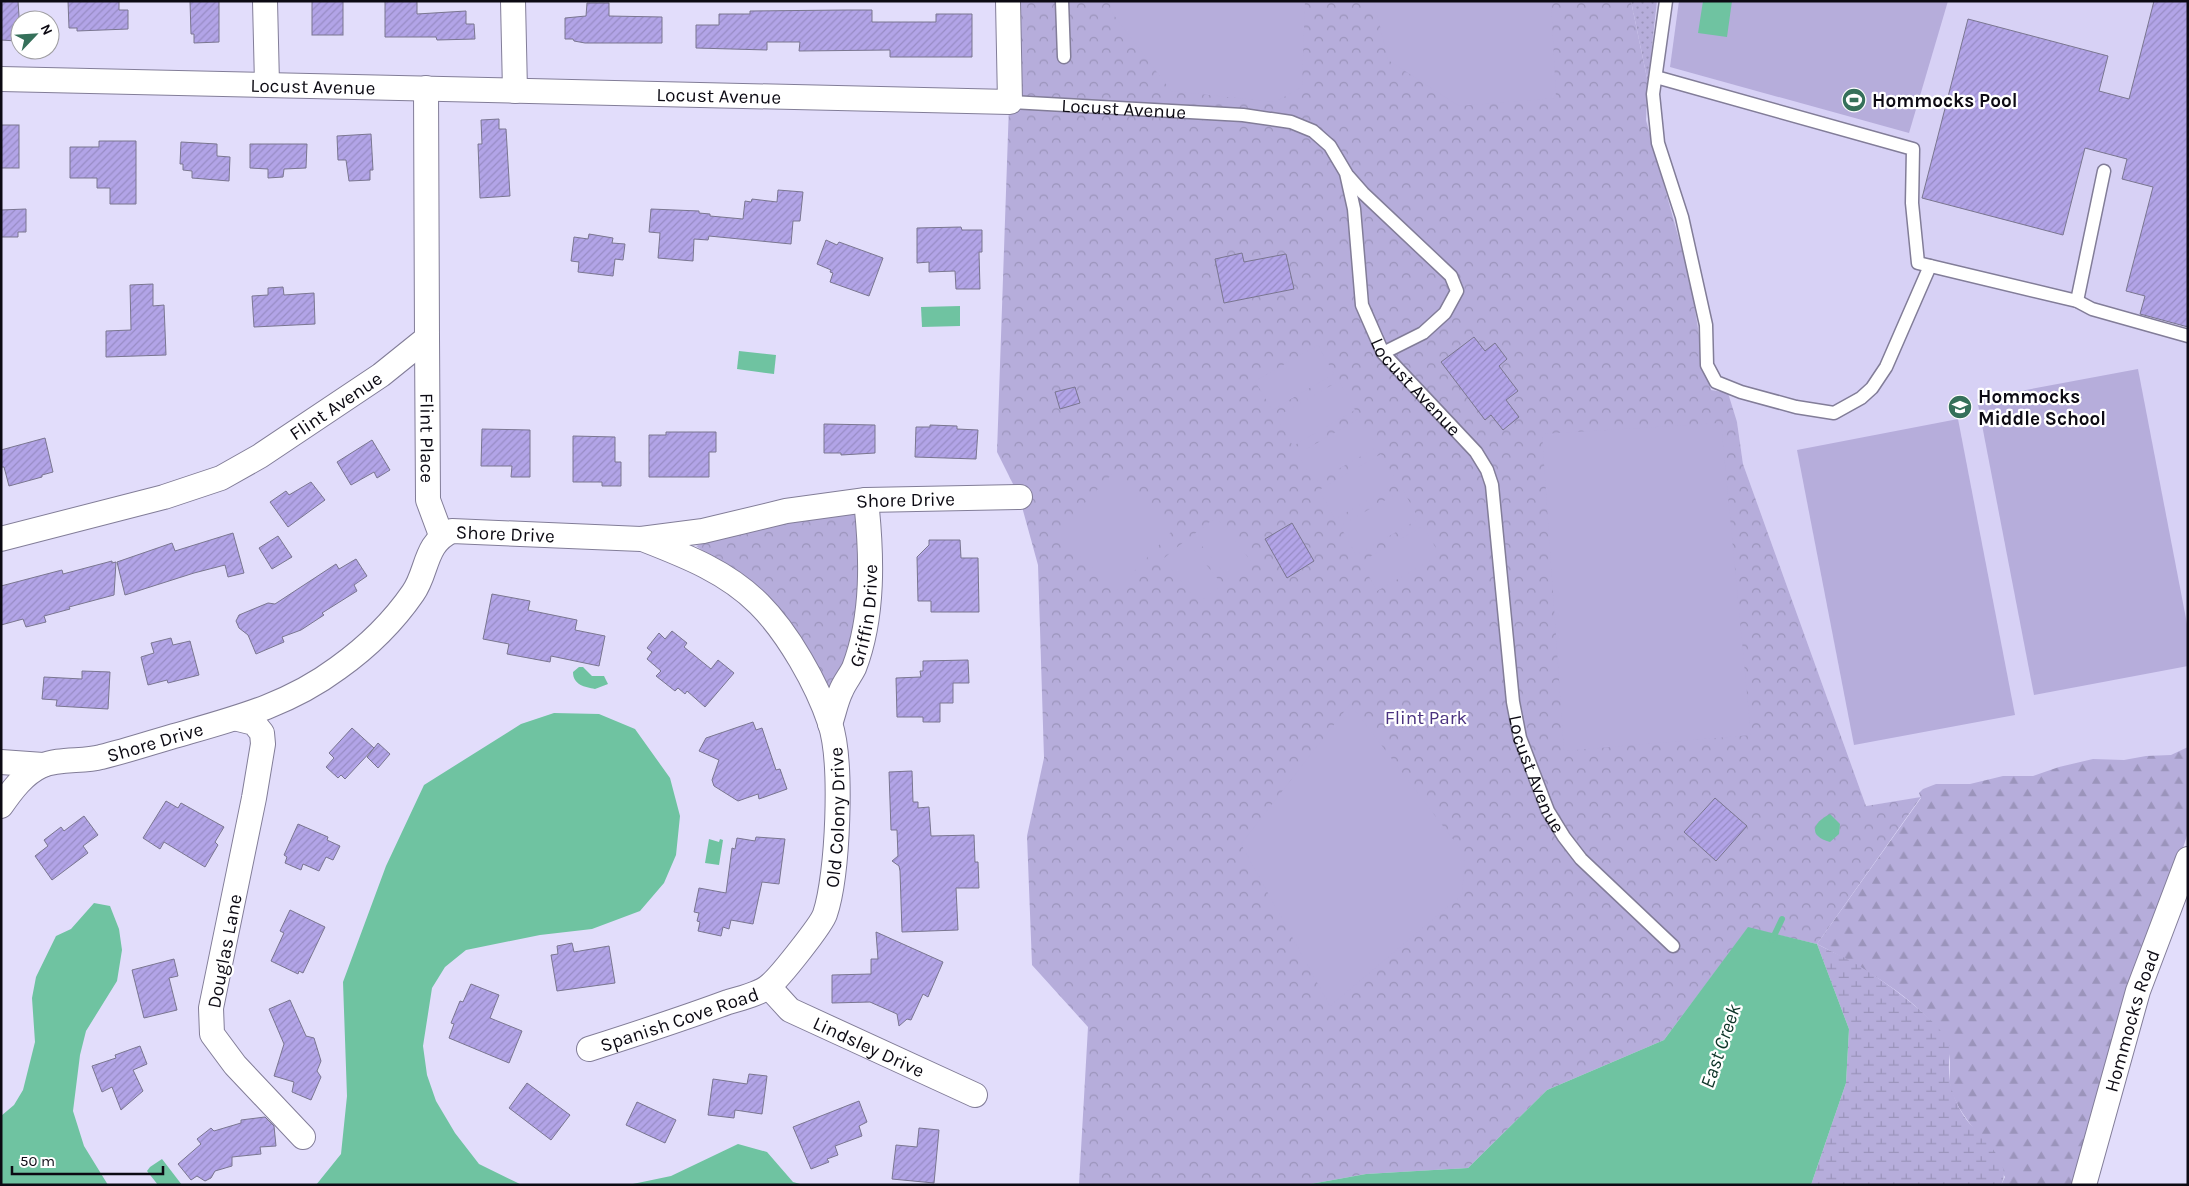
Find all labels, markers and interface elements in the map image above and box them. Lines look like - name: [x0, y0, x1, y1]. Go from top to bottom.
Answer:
- north arrow: [10, 10, 60, 60]
- text: N: [37, 22, 56, 38]
- street label: Locust Avenue: [250, 75, 376, 100]
- street label: Locust Avenue: [656, 84, 781, 109]
- sports icon: Hommocks Pool: [1841, 87, 1867, 113]
- place label: Hommocks Pool: [1872, 90, 2017, 112]
- street label: Locust Avenue: [1061, 95, 1187, 124]
- street label: Locust Avenue: [1366, 335, 1465, 441]
- street label: Flint Avenue: [286, 367, 386, 445]
- place label: Hommocks Middle School: [1978, 386, 2106, 430]
- street label: Flint Place: [415, 393, 438, 483]
- school or university icon: Hommocks Middle School: [1947, 394, 1973, 420]
- street label: Shore Drive: [855, 488, 955, 513]
- street label: Shore Drive: [455, 521, 555, 547]
- street label: Griffin Drive: [845, 564, 882, 670]
- park label: Flint Park: [1385, 707, 1468, 729]
- street label: Locust Avenue: [1504, 713, 1569, 837]
- street label: Shore Drive: [105, 718, 206, 767]
- street label: Old Colony Drive: [821, 746, 850, 889]
- street label: Douglas Lane: [203, 892, 247, 1010]
- street label: Hommocks Road: [2100, 947, 2165, 1095]
- street label: Spanish Cove Road: [598, 983, 762, 1057]
- water label: East Creek: [1695, 1000, 1746, 1091]
- street label: Lindsley Drive: [809, 1012, 928, 1082]
- scale bar: [12, 1144, 164, 1176]
- text: 50 m: [20, 1152, 55, 1170]

